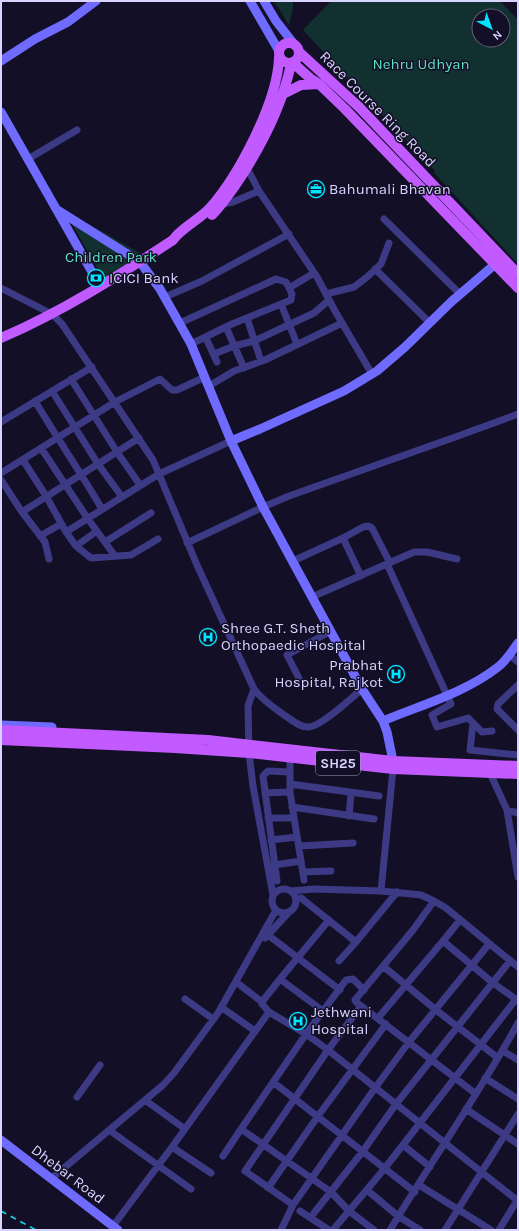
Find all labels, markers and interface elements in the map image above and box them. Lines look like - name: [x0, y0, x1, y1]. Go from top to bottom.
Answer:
- north arrow: [471, 8, 511, 48]
- text: N: [490, 28, 504, 43]
- street label: Race Course Ring Road: [316, 47, 440, 171]
- park label: Nehru Udhyan: [372, 55, 470, 73]
- office icon: Bahumali Bhavan: [306, 179, 326, 199]
- place label: Bahumali Bhavan: [329, 180, 451, 198]
- park label: Children Park: [65, 248, 157, 266]
- bank icon: ICICI Bank: [86, 268, 106, 288]
- place label: ICICI Bank: [109, 269, 179, 287]
- place label: Shree G.T. Sheth Orthopaedic Hospital: [221, 619, 366, 654]
- hospital icon: Shree G.T. Sheth Orthopaedic Hospital: [198, 627, 218, 647]
- place label: Prabhat Hospital, Rajkot: [274, 656, 383, 691]
- hospital icon: Prabhat Hospital, Rajkot: [386, 664, 406, 684]
- road number: SH25: [316, 751, 360, 775]
- place label: Jethwani Hospital: [311, 1003, 372, 1038]
- hospital icon: Jethwani Hospital: [288, 1011, 308, 1031]
- street label: Dhebar Road: [28, 1141, 108, 1207]

